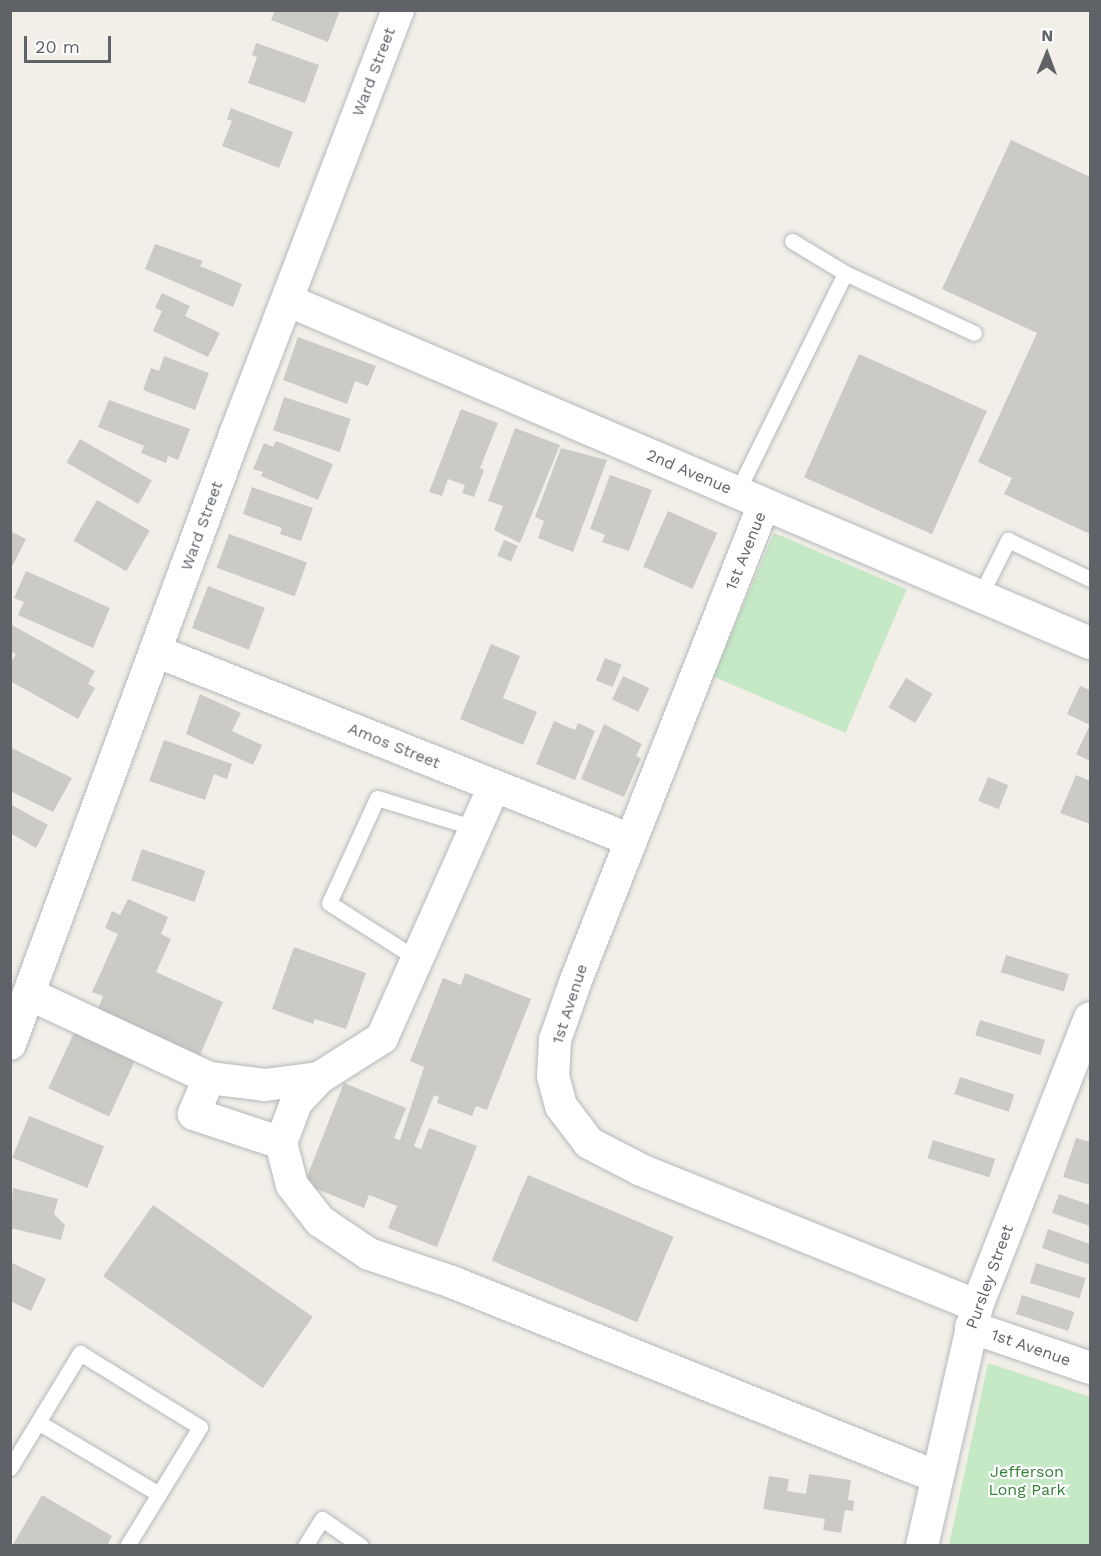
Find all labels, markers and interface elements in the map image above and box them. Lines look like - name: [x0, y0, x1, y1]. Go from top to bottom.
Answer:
- scale bar: [27, 24, 114, 62]
- north arrow: [1017, 24, 1077, 84]
- street label: Ward Street: [348, 25, 400, 119]
- text: N: [1041, 26, 1053, 45]
- text: 20 m: [35, 36, 80, 57]
- street label: 2nd Avenue: [643, 445, 735, 499]
- street label: Ward Street: [177, 479, 227, 573]
- street label: 1st Avenue: [721, 509, 771, 593]
- street label: Amos Street: [345, 719, 443, 773]
- street label: 1st Avenue: [548, 961, 592, 1047]
- street label: Pursley Street: [962, 1222, 1018, 1332]
- street label: 1st Avenue: [988, 1325, 1074, 1371]
- park label: Jefferson Long Park: [988, 1462, 1066, 1500]

